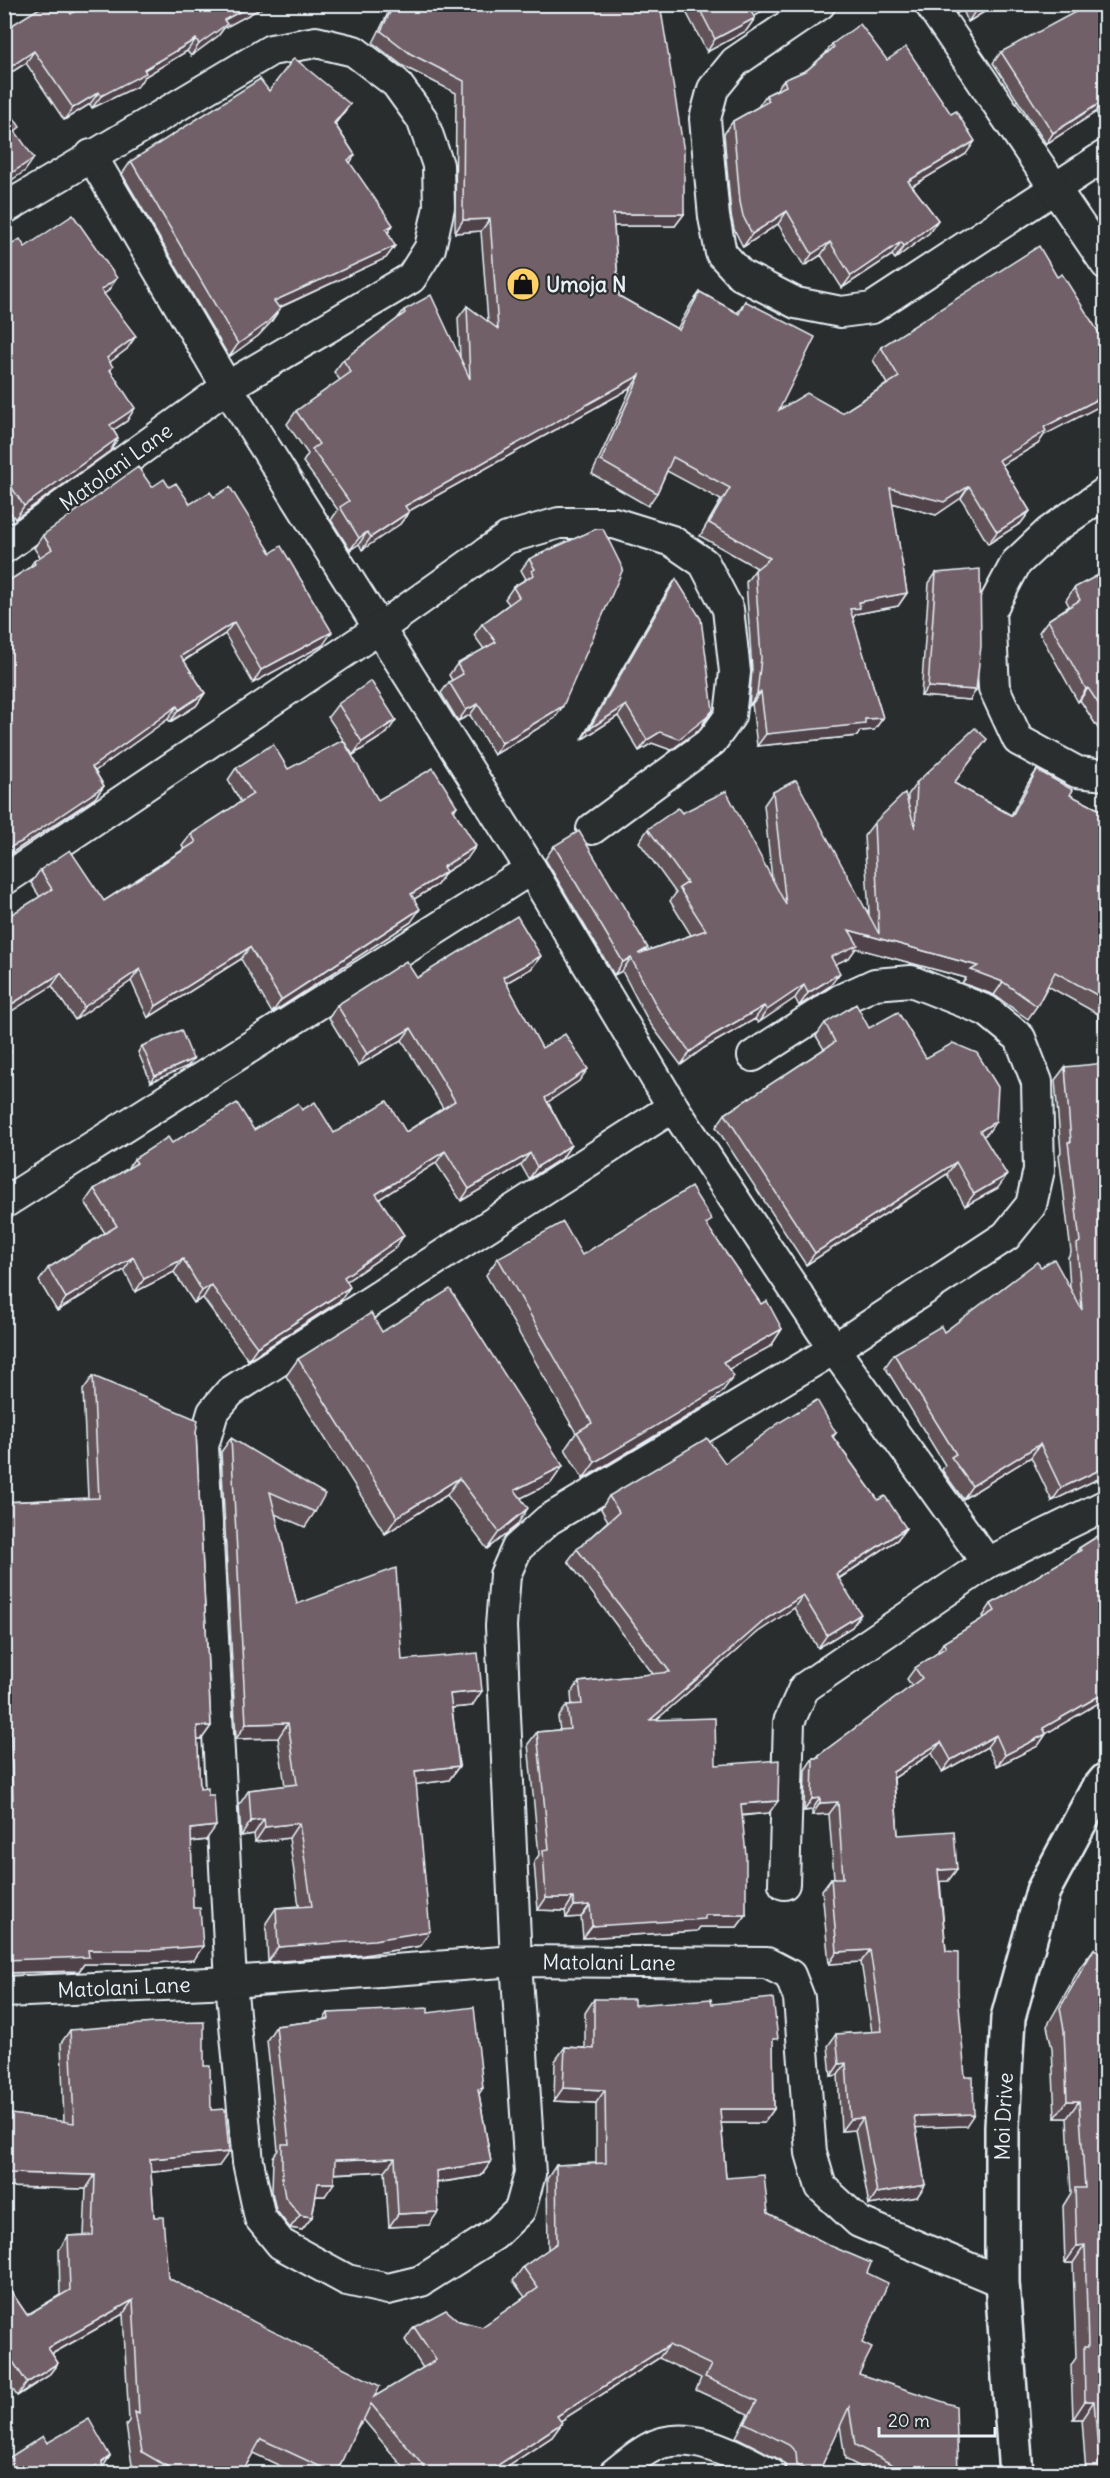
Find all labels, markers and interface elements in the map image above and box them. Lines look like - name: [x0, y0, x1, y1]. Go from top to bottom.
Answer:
- shop icon: Umoja N: [505, 266, 541, 302]
- place label: Umoja N: [546, 271, 627, 298]
- street label: Matolani Lane: [54, 417, 178, 517]
- street label: Matolani Lane: [542, 1948, 676, 1976]
- street label: Matolani Lane: [57, 1970, 191, 2003]
- street label: Moi Drive: [988, 2072, 1018, 2161]
- scale bar: [879, 2400, 994, 2438]
- text: 20 m: [888, 2409, 930, 2432]

